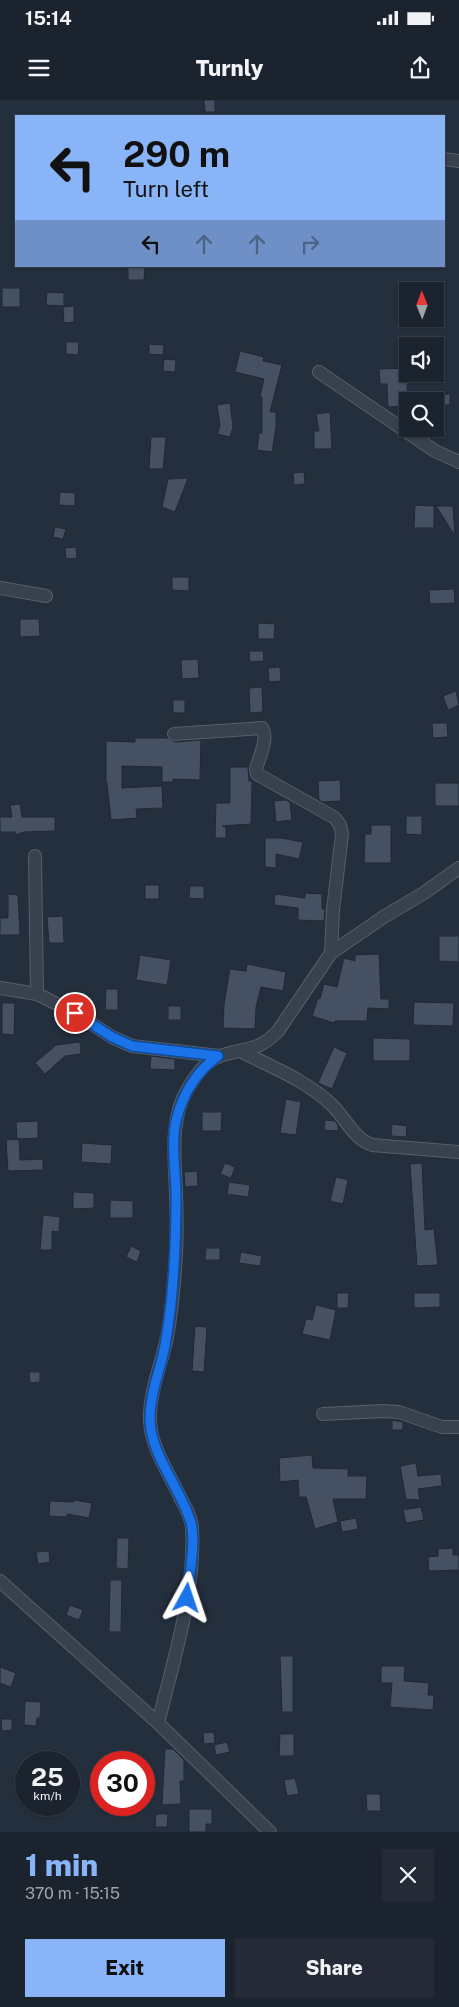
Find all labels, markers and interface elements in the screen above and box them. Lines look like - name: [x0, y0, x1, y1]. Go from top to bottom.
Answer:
- text: 15:14: [25, 7, 72, 29]
- icon: menu: [25, 54, 53, 82]
- icon: share: [406, 54, 434, 82]
- text: Turnly: [196, 55, 263, 81]
- text: 290 m: [123, 134, 230, 175]
- icon: left: [40, 135, 105, 200]
- text: Turn left: [123, 176, 209, 202]
- icon: left: [137, 230, 165, 258]
- icon: ahead: [190, 230, 218, 258]
- icon: ahead: [243, 230, 271, 258]
- icon: right: [296, 230, 324, 258]
- north arrow: [399, 282, 444, 328]
- map controls: [399, 282, 444, 437]
- button: sound: [399, 337, 444, 382]
- button: search: [399, 392, 444, 437]
- pin: [54, 992, 96, 1034]
- icon: arrive: [61, 999, 89, 1027]
- position arrow: [160, 1571, 212, 1623]
- speed limit sign: 30: [90, 1751, 155, 1816]
- text: 25: [31, 1762, 64, 1792]
- text: km/h: [33, 1789, 62, 1803]
- text: 1 min: [25, 1847, 98, 1883]
- button: close: [382, 1849, 434, 1901]
- text: 370 m · 15:15: [25, 1884, 120, 1903]
- button: Exit: [25, 1939, 225, 1997]
- button: Share: [235, 1939, 434, 1997]

